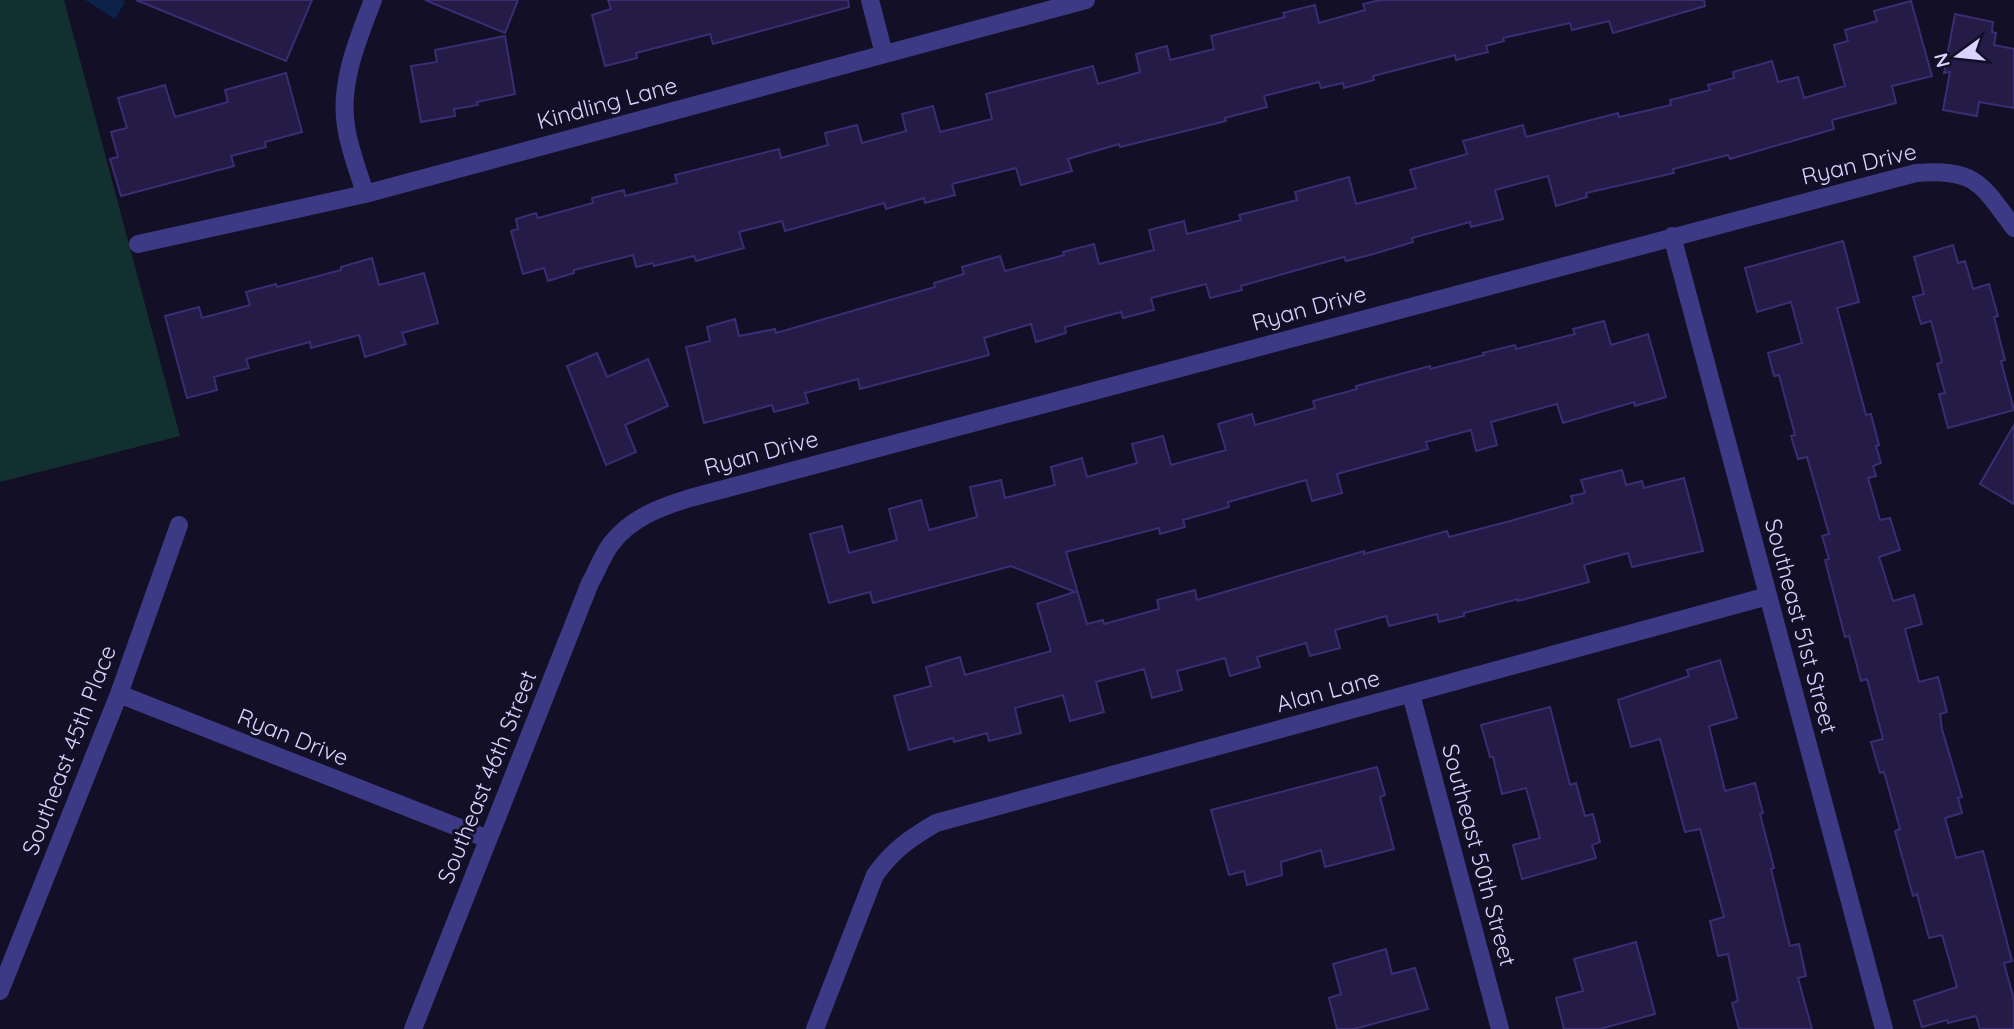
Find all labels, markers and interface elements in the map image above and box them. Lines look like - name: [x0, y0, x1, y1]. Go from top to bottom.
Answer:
- north arrow: [1923, 21, 1993, 91]
- text: N: [1928, 51, 1955, 70]
- street label: Kindling Lane: [533, 70, 680, 135]
- street label: Ryan Drive: [1798, 136, 1919, 191]
- street label: Ryan Drive: [1248, 278, 1369, 337]
- street label: Ryan Drive: [700, 423, 821, 482]
- street label: Southeast 51st Street: [1759, 515, 1844, 737]
- street label: Southeast 45th Place: [15, 641, 122, 859]
- street label: Alan Lane: [1273, 663, 1383, 718]
- street label: Southeast 46th Street: [431, 666, 543, 888]
- street label: Ryan Drive: [233, 701, 353, 772]
- street label: Southeast 50th Street: [1436, 741, 1523, 969]

